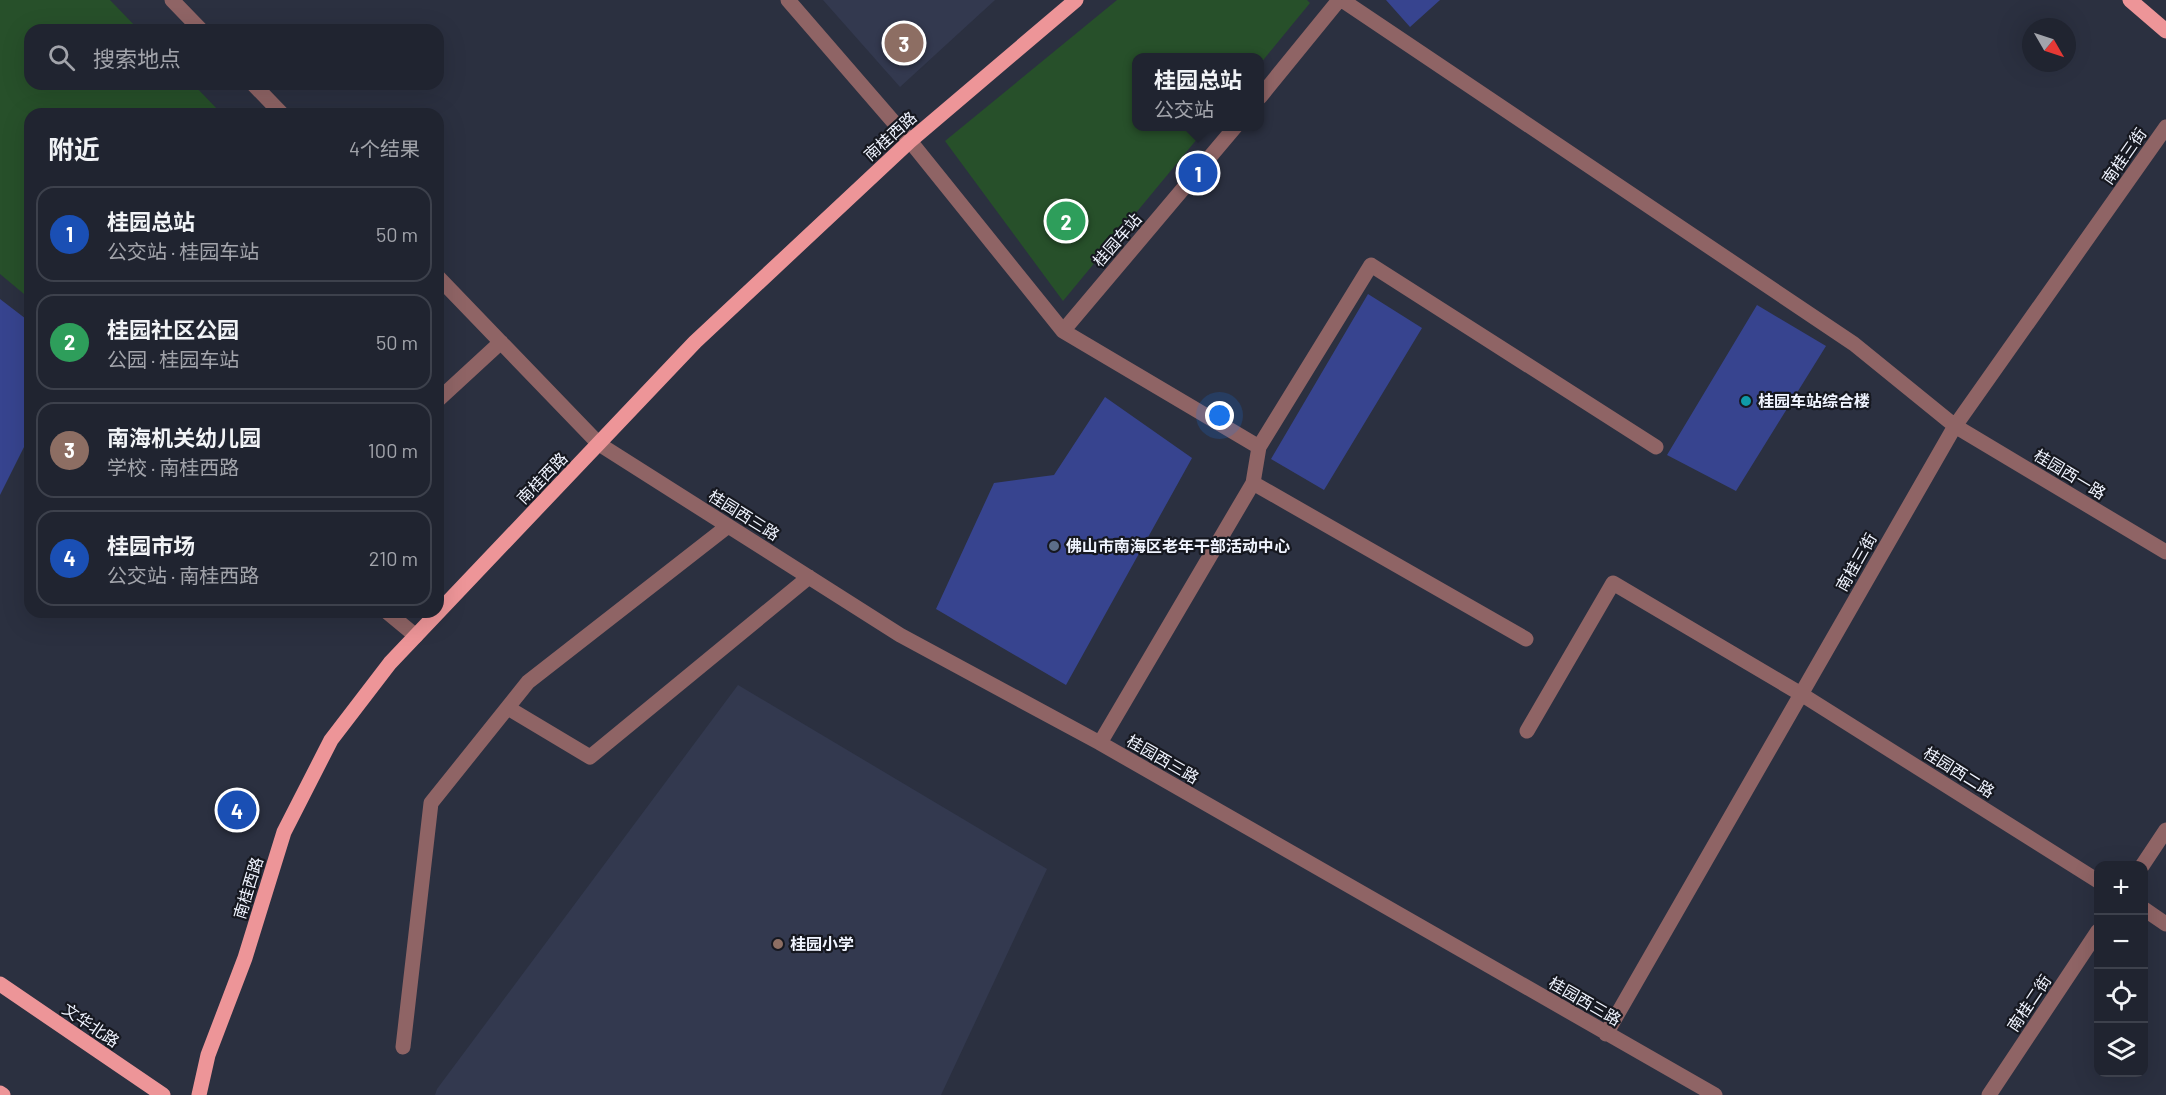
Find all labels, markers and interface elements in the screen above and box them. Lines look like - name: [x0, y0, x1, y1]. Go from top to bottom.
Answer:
- north arrow: [2022, 18, 2076, 72]
- pin: 3: [884, 20, 924, 66]
- search box: [24, 24, 444, 90]
- icon: search: [45, 41, 78, 74]
- text: 搜索地点: [93, 45, 181, 71]
- popup: [1132, 53, 1264, 131]
- text: 桂园总站: [1154, 66, 1242, 92]
- text: 公交站: [1154, 97, 1214, 121]
- street label: 南桂西路: [860, 107, 920, 164]
- street label: 南桂三街: [2097, 124, 2150, 187]
- text: 附近: [48, 133, 100, 164]
- text: 4个结果: [349, 136, 420, 160]
- pin: 1: [1178, 150, 1218, 195]
- pin: 2: [1046, 198, 1086, 244]
- text: 桂园总站: [107, 208, 195, 234]
- street label: 桂园车站: [1088, 209, 1145, 270]
- text: 1: [66, 222, 73, 246]
- text: 50 m: [376, 222, 418, 246]
- text: 公交站 · 桂园车站: [107, 239, 259, 263]
- text: 桂园社区公园: [107, 316, 239, 342]
- text: 2: [64, 330, 75, 354]
- text: 50 m: [376, 330, 418, 354]
- text: 公园 · 桂园车站: [107, 347, 239, 371]
- place label: 桂园车站综合楼: [1758, 391, 1870, 410]
- marker: 桂园车站综合楼: [1739, 394, 1753, 408]
- your location: [1205, 401, 1234, 430]
- text: 南海机关幼儿园: [107, 424, 261, 450]
- text: 3: [64, 438, 75, 462]
- text: 100 m: [368, 438, 418, 462]
- street label: 桂园西一路: [2031, 445, 2109, 502]
- street label: 南桂西路: [513, 448, 571, 507]
- text: 学校 · 南桂西路: [107, 455, 239, 479]
- street label: 桂园西三路: [705, 485, 783, 544]
- street label: 南桂三街: [1831, 529, 1880, 594]
- text: 桂园市场: [107, 532, 195, 558]
- place label: 佛山市南海区老年干部活动中心: [1066, 536, 1290, 555]
- marker: 佛山市南海区老年干部活动中心: [1047, 539, 1061, 553]
- text: 4: [63, 546, 76, 570]
- text: 210 m: [369, 546, 418, 570]
- text: 公交站 · 南桂西路: [107, 563, 259, 587]
- street label: 桂园西三路: [1124, 730, 1203, 787]
- street label: 桂园西二路: [1920, 742, 1998, 801]
- pin: 4: [218, 788, 256, 832]
- street label: 南桂西路: [229, 854, 266, 921]
- map controls: [2094, 861, 2148, 1077]
- button: +: [2094, 861, 2148, 915]
- button: −: [2094, 915, 2148, 969]
- place label: 桂园小学: [790, 934, 854, 953]
- marker: 桂园小学: [771, 937, 785, 951]
- button: locate: [2094, 969, 2148, 1023]
- street label: 南桂二街: [2003, 971, 2054, 1035]
- street label: 桂园西三路: [1546, 972, 1625, 1029]
- street label: 文华北路: [59, 999, 123, 1050]
- button: layers: [2094, 1023, 2148, 1077]

